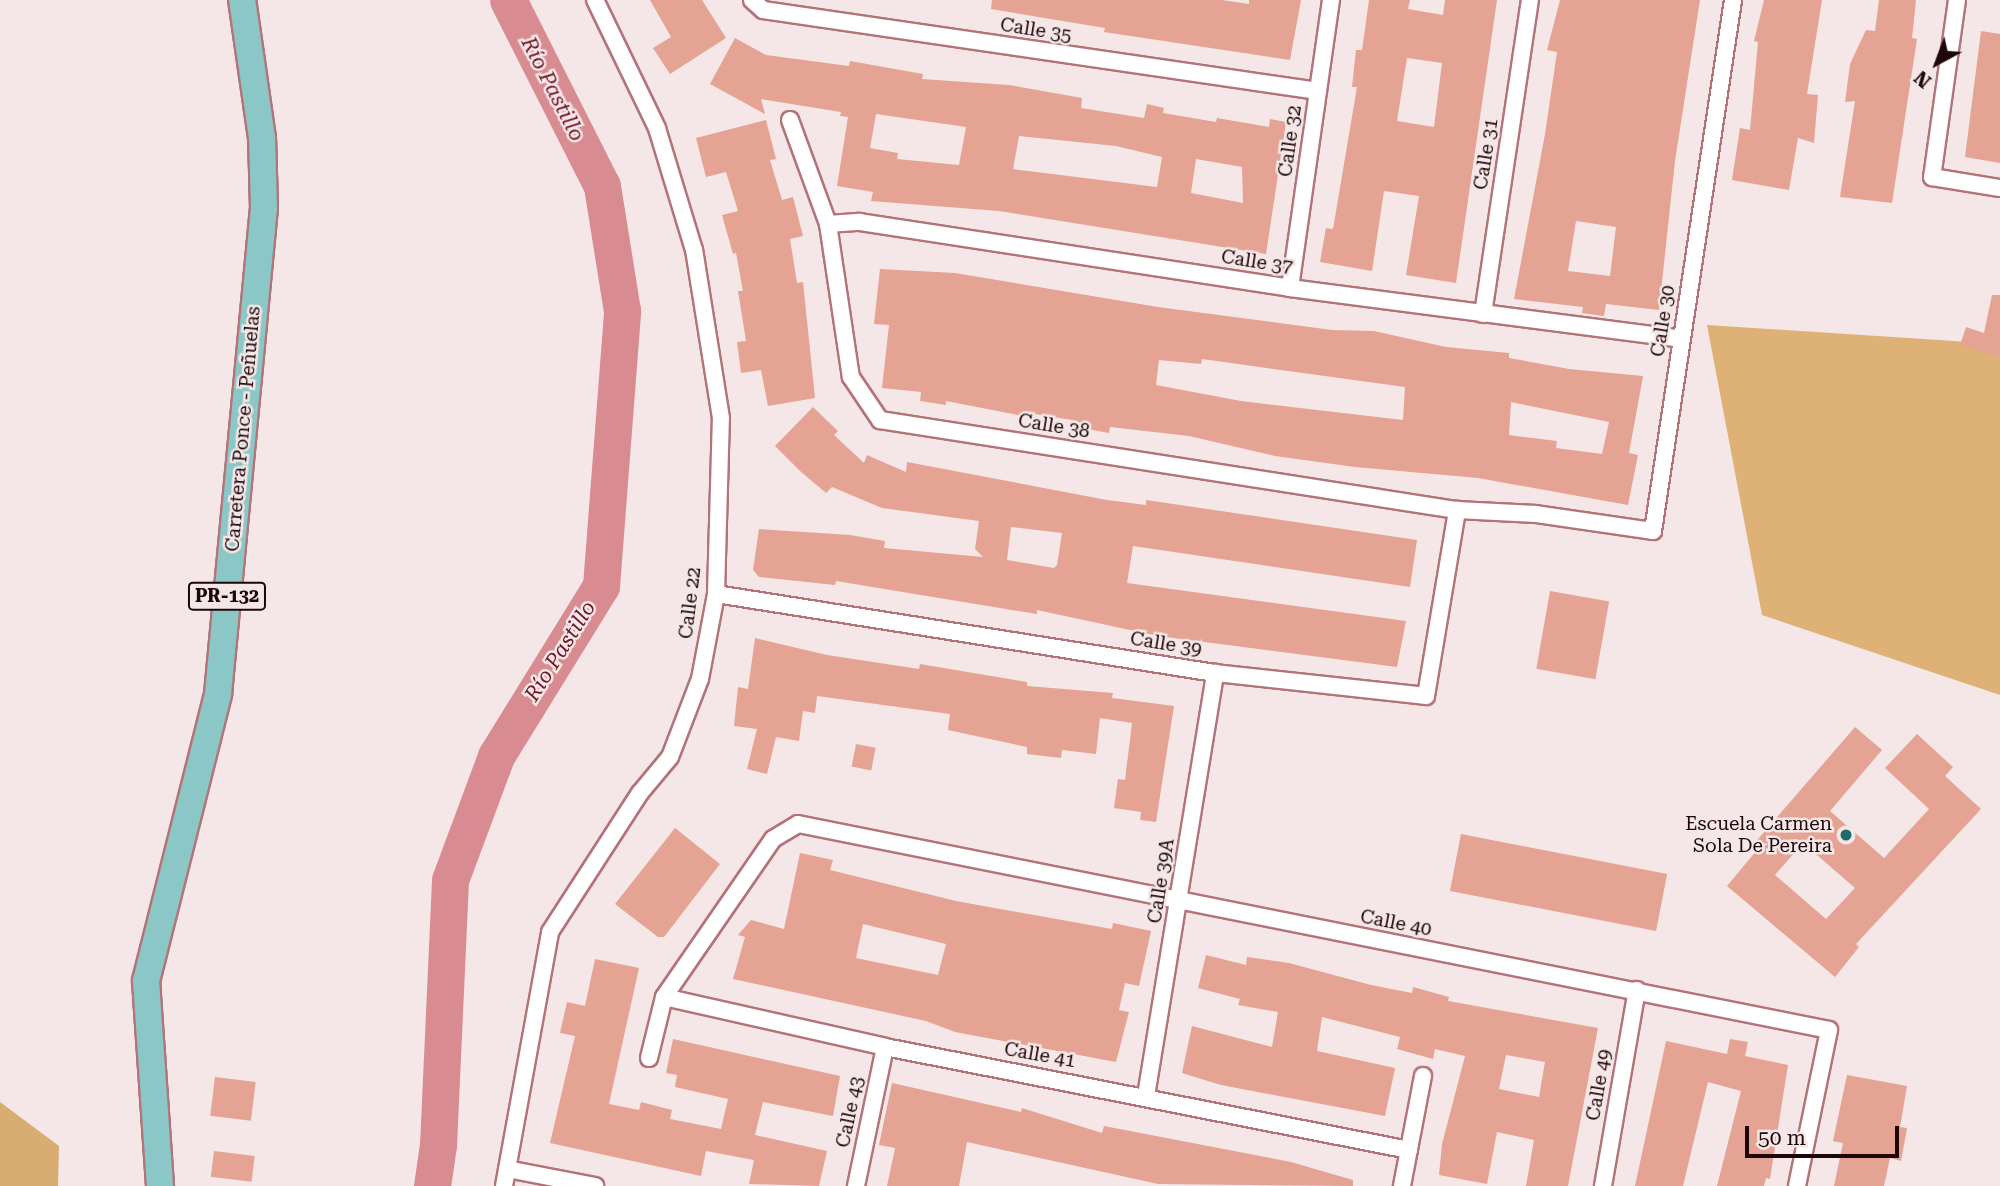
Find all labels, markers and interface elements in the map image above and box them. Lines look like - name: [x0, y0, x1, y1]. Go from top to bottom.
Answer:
- street label: Calle 35: [999, 13, 1073, 47]
- north arrow: [1902, 28, 1972, 98]
- water label: Río Pastillo: [516, 33, 590, 145]
- text: N: [1910, 66, 1936, 93]
- street label: Calle 32: [1274, 104, 1306, 178]
- street label: Calle 31: [1469, 117, 1503, 191]
- street label: Calle 37: [1220, 245, 1294, 279]
- street label: Calle 30: [1646, 284, 1680, 358]
- street label: Carretera Ponce - Peñuelas: [221, 305, 265, 553]
- street label: Calle 38: [1017, 409, 1091, 443]
- street label: Calle 22: [674, 566, 706, 640]
- road number: PR-132: [187, 582, 267, 610]
- water label: Río Pastillo: [519, 596, 601, 706]
- street label: Calle 39: [1129, 627, 1203, 661]
- place label: Escuela Carmen Sola De Pereira: [1685, 813, 1832, 857]
- marker: Escuela Carmen Sola De Pereira: [1838, 827, 1854, 843]
- street label: Calle 39A: [1143, 837, 1179, 925]
- street label: Calle 40: [1358, 905, 1434, 941]
- street label: Calle 41: [1002, 1038, 1078, 1072]
- street label: Calle 49: [1582, 1047, 1616, 1123]
- street label: Calle 43: [831, 1074, 869, 1150]
- scale bar: [1748, 1112, 1902, 1156]
- text: 50 m: [1758, 1126, 1806, 1150]

